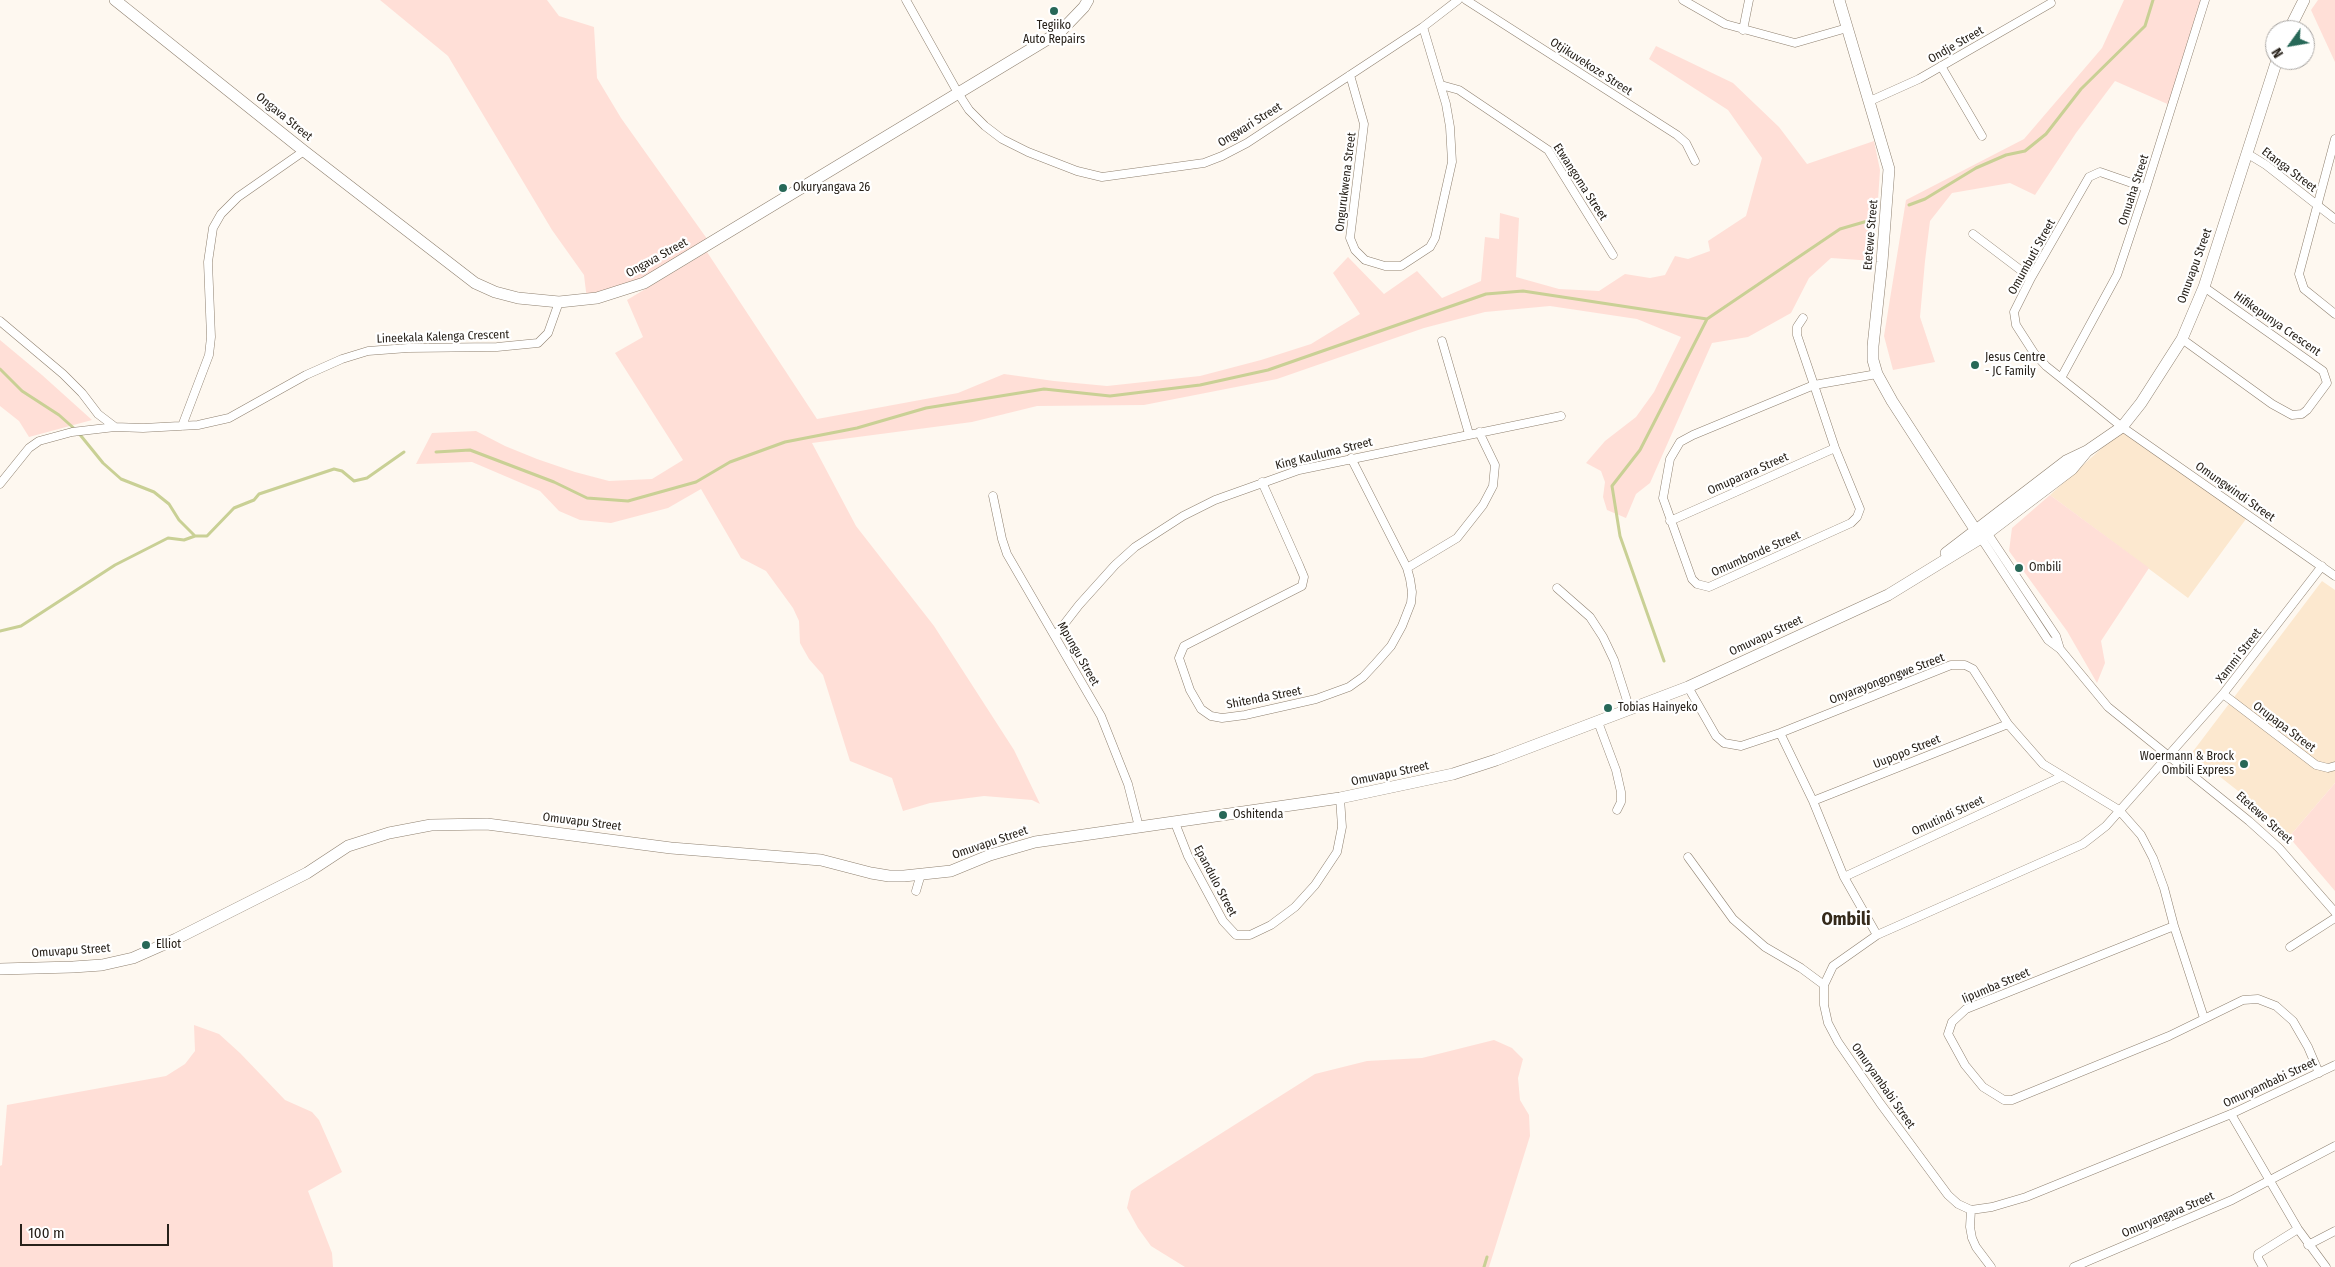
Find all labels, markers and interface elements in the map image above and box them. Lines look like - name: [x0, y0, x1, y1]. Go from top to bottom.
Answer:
- marker: Tegiiko Auto Repairs: [1048, 5, 1060, 17]
- place label: Tegiiko Auto Repairs: [1023, 19, 1085, 47]
- north arrow: [2265, 20, 2315, 70]
- street label: Ondje Street: [1926, 23, 1986, 67]
- street label: Otjikuvekoze Street: [1547, 35, 1635, 99]
- text: N: [2268, 45, 2287, 61]
- street label: Ongava Street: [253, 90, 315, 144]
- street label: Ongwari Street: [1215, 100, 1285, 150]
- street label: Ongurukwena Street: [1333, 131, 1359, 233]
- street label: Etwangoma Street: [1550, 141, 1610, 223]
- street label: Etanga Street: [2259, 145, 2319, 195]
- street label: Omuaha Street: [2116, 153, 2152, 227]
- place label: Okuryangava 26: [793, 181, 870, 195]
- marker: Okuryangava 26: [777, 182, 789, 194]
- street label: Etetewe Street: [1861, 199, 1881, 271]
- street label: Omumbuti Street: [2005, 217, 2059, 297]
- street label: Omuvapu Street: [2175, 226, 2215, 306]
- street label: Ongava Street: [624, 235, 690, 281]
- street label: Hifikepunya Crescent: [2231, 289, 2323, 359]
- street label: Lineekala Kalenga Crescent: [376, 327, 510, 347]
- place label: Jesus Centre - JC Family: [1985, 351, 2045, 379]
- marker: Jesus Centre - JC Family: [1969, 359, 1981, 371]
- street label: King Kauluma Street: [1274, 435, 1374, 473]
- street label: Omuparara Street: [1705, 450, 1791, 498]
- street label: Omungwindi Street: [2192, 459, 2278, 525]
- street label: Omumbonde Street: [1709, 528, 1803, 580]
- place label: Ombili: [2029, 561, 2061, 575]
- marker: Ombili: [2013, 562, 2025, 574]
- street label: Omuvapu Street: [1727, 613, 1805, 659]
- street label: Mpungu Street: [1054, 619, 1102, 689]
- street label: Xammi Street: [2213, 626, 2265, 686]
- street label: Onyarayongongwe Street: [1827, 650, 1947, 708]
- street label: Shitenda Street: [1225, 684, 1303, 712]
- street label: Orupapa Street: [2250, 699, 2318, 755]
- place label: Tobias Hainyeko: [1618, 701, 1698, 715]
- marker: Tobias Hainyeko: [1602, 702, 1614, 714]
- street label: Uupopo Street: [1871, 732, 1943, 772]
- place label: Woermann & Brock Ombili Express: [2140, 750, 2234, 778]
- marker: Woermann & Brock Ombili Express: [2238, 758, 2250, 770]
- street label: Omuvapu Street: [1350, 759, 1430, 789]
- street label: Etetewe Street: [2233, 789, 2295, 847]
- street label: Omutindi Street: [1910, 793, 1986, 839]
- place label: Oshitenda: [1233, 808, 1283, 822]
- marker: Oshitenda: [1217, 809, 1229, 821]
- street label: Omuvapu Street: [542, 810, 622, 834]
- street label: Omuvapu Street: [950, 823, 1030, 863]
- street label: Epandulo Street: [1190, 843, 1240, 919]
- district label: Ombili: [1821, 909, 1871, 931]
- place label: Elliot: [156, 938, 181, 952]
- marker: Elliot: [140, 939, 152, 951]
- street label: Omuvapu Street: [31, 941, 111, 961]
- street label: Iipumba Street: [1960, 965, 2032, 1007]
- street label: Omuryambabi Street: [1848, 1040, 1918, 1132]
- street label: Omuryambabi Street: [2221, 1055, 2319, 1111]
- street label: Omuryangava Street: [2120, 1189, 2216, 1241]
- scale bar: [22, 1214, 171, 1246]
- text: 100 m: [28, 1224, 65, 1242]

